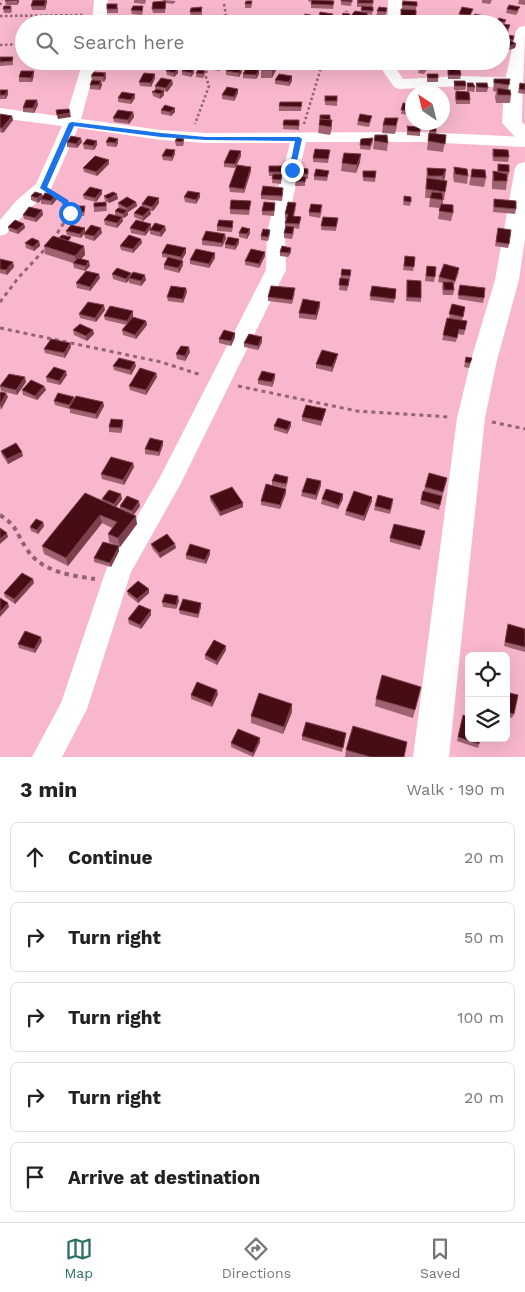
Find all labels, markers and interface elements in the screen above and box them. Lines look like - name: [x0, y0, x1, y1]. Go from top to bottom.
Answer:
- search box: [15, 15, 510, 70]
- icon: search: [33, 29, 61, 57]
- text: Search here: [73, 31, 184, 54]
- north arrow: [405, 85, 450, 130]
- route end: [281, 159, 304, 182]
- route start: [59, 202, 82, 225]
- map controls: [465, 652, 510, 742]
- button: locate: [465, 652, 510, 697]
- button: layers: [465, 697, 510, 742]
- text: 3 min: [20, 777, 77, 802]
- text: Walk · 190 m: [407, 780, 505, 799]
- icon: ahead: [21, 843, 49, 871]
- text: Continue: [68, 846, 152, 869]
- text: 20 m: [464, 848, 504, 867]
- icon: right: [21, 923, 49, 951]
- text: Turn right: [68, 926, 161, 949]
- text: 50 m: [464, 928, 504, 947]
- icon: right: [21, 1003, 49, 1031]
- text: Turn right: [68, 1006, 161, 1029]
- text: 100 m: [457, 1008, 504, 1027]
- icon: right: [21, 1083, 49, 1111]
- text: Turn right: [68, 1086, 161, 1109]
- text: 20 m: [464, 1088, 504, 1107]
- icon: arrive: [21, 1163, 49, 1191]
- text: Arrive at destination: [68, 1166, 260, 1189]
- tab: Map: [64, 1235, 93, 1281]
- tab: Directions: [222, 1235, 291, 1281]
- tab: Saved: [420, 1235, 461, 1281]

